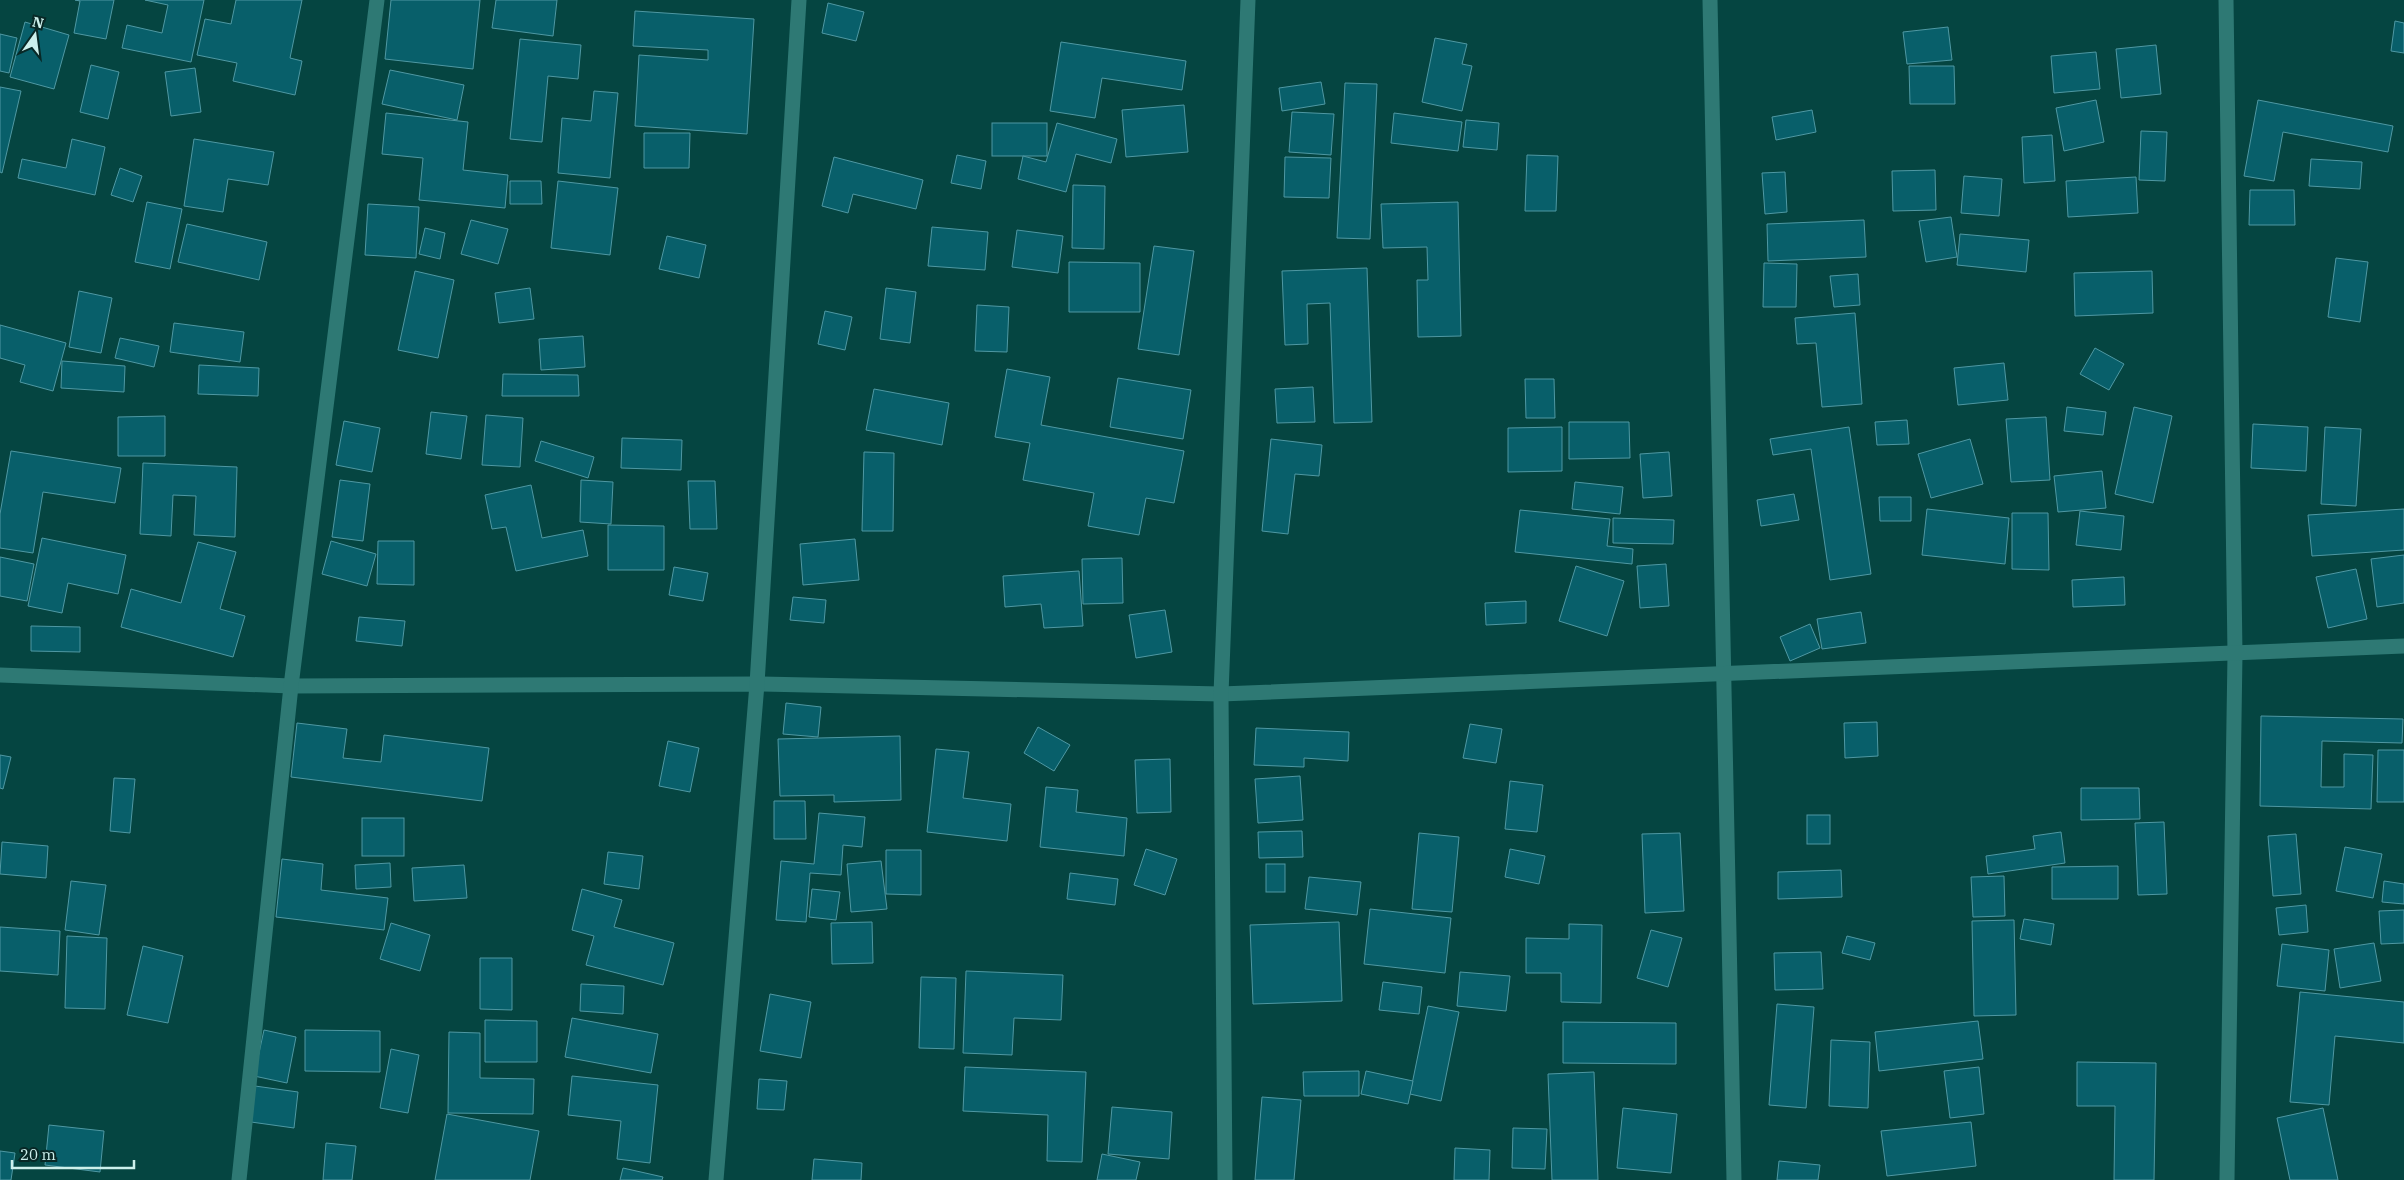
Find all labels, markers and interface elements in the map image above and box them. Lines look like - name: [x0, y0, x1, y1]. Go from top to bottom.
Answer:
- north arrow: [10, 10, 60, 60]
- text: N: [31, 12, 46, 32]
- scale bar: [12, 1138, 135, 1170]
- text: 20 m: [20, 1145, 56, 1164]

